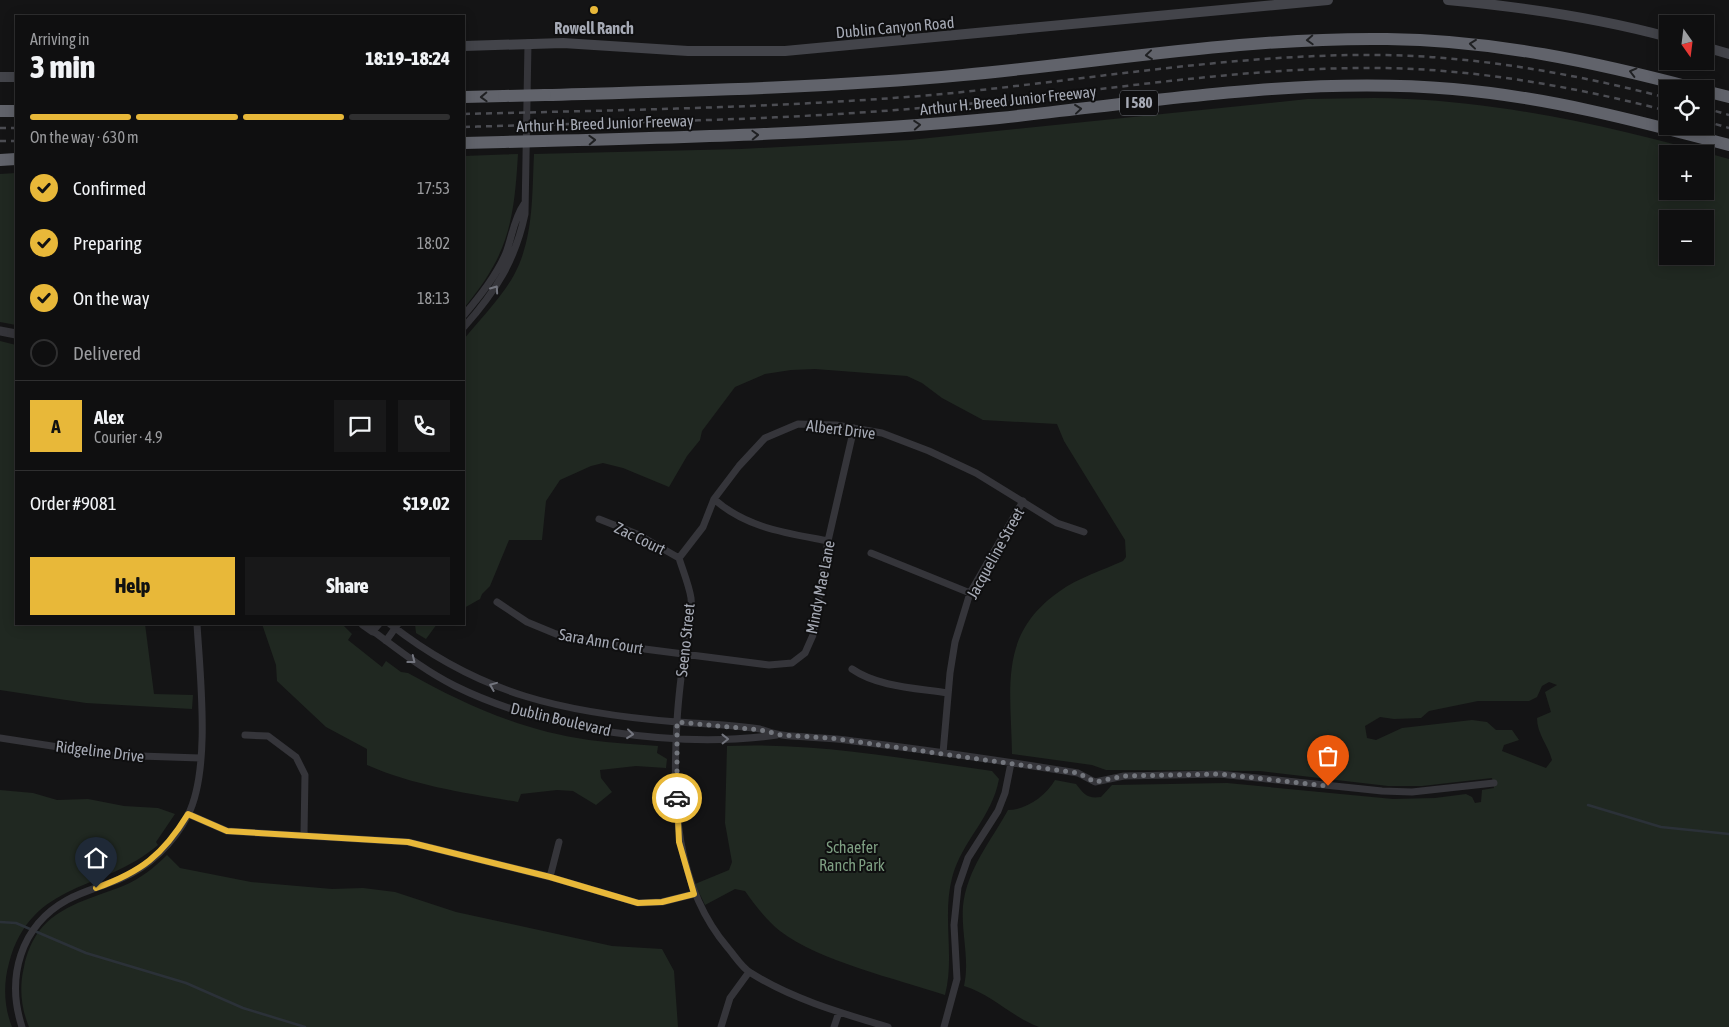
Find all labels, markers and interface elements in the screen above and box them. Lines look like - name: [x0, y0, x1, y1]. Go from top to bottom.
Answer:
- marker: Rowell Ranch: [588, 4, 600, 16]
- street label: Dublin Canyon Road: [835, 13, 955, 42]
- north arrow: [1659, 15, 1714, 70]
- map controls: [1659, 15, 1714, 265]
- place label: Rowell Ranch: [554, 19, 634, 37]
- text: Arriving in: [30, 30, 90, 48]
- one-way arrow: [1306, 35, 1314, 46]
- one-way arrow: [1468, 39, 1476, 50]
- text: 18:19–18:24: [365, 47, 450, 69]
- text: 3 min: [30, 48, 95, 85]
- one-way arrow: [1144, 49, 1152, 60]
- one-way arrow: [1628, 67, 1637, 78]
- button: locate: [1659, 80, 1714, 135]
- street label: Arthur H. Breed Junior Freeway: [919, 82, 1098, 119]
- road number: I 580: [1120, 90, 1158, 116]
- one-way arrow: [480, 91, 488, 102]
- one-way arrow: [1075, 104, 1083, 115]
- street label: Arthur H. Breed Junior Freeway: [516, 111, 694, 136]
- one-way arrow: [913, 120, 921, 131]
- text: On the way · 630 m: [30, 128, 139, 146]
- one-way arrow: [751, 129, 759, 140]
- one-way arrow: [588, 134, 596, 145]
- button: +: [1659, 145, 1714, 200]
- icon: check: [30, 174, 58, 202]
- text: Confirmed: [73, 177, 146, 199]
- text: 17:53: [417, 179, 450, 197]
- button: −: [1659, 210, 1714, 265]
- icon: check: [30, 229, 58, 257]
- text: Preparing: [73, 232, 142, 254]
- text: 18:02: [417, 234, 450, 252]
- icon: check: [30, 284, 58, 312]
- one-way arrow: [489, 286, 498, 295]
- text: On the way: [73, 287, 150, 309]
- text: 18:13: [417, 289, 450, 307]
- text: Delivered: [73, 342, 141, 364]
- button: chat: [334, 400, 386, 452]
- button: phone: [398, 400, 450, 452]
- text: Alex: [94, 406, 124, 428]
- text: A: [51, 415, 61, 437]
- street label: Albert Drive: [805, 416, 877, 442]
- text: Courier · 4.9: [94, 428, 163, 446]
- text: Order #9081: [30, 492, 117, 514]
- text: $19.02: [403, 492, 450, 514]
- street label: Jacqueline Street: [963, 504, 1028, 602]
- street label: Zac Court: [612, 518, 669, 558]
- street label: Mindy Mae Lane: [802, 539, 839, 635]
- button: Help: [30, 557, 235, 615]
- button: Share: [245, 557, 450, 615]
- street label: Seeno Street: [672, 602, 698, 678]
- street label: Sara Ann Court: [557, 625, 645, 657]
- one-way arrow: [407, 655, 416, 664]
- one-way arrow: [489, 681, 497, 691]
- street label: Dublin Boulevard: [509, 699, 613, 739]
- one-way arrow: [627, 728, 635, 739]
- one-way arrow: [722, 734, 729, 744]
- pin: [1307, 735, 1349, 786]
- street label: Ridgeline Drive: [54, 737, 145, 766]
- icon: bag: [1314, 742, 1342, 770]
- courier: [652, 773, 702, 823]
- icon: car: [663, 784, 691, 812]
- pin: [75, 837, 117, 888]
- park label: Schaefer Ranch Park: [819, 838, 885, 874]
- icon: home: [82, 844, 110, 872]

